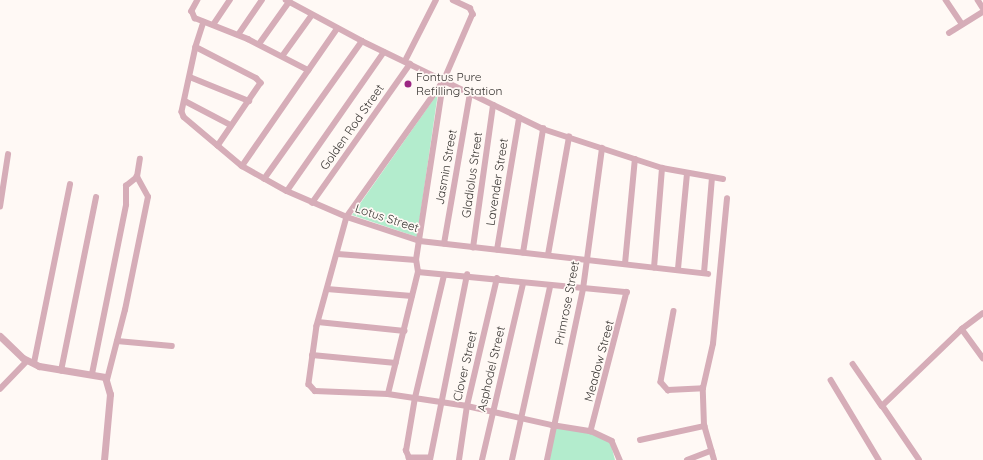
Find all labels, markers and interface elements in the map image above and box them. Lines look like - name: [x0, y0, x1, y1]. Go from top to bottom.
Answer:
- place label: Fontus Pure Refilling Station: [416, 70, 502, 98]
- marker: Fontus Pure Refilling Station: [403, 79, 413, 89]
- street label: Golden Rod Street: [317, 81, 387, 173]
- street label: Jasmin Street: [432, 128, 460, 206]
- street label: Gladiolus Street: [459, 131, 485, 219]
- street label: Lavender Street: [483, 137, 511, 227]
- street label: Lotus Street: [353, 201, 421, 235]
- street label: Primrose Street: [552, 260, 582, 346]
- street label: Meadow Street: [581, 319, 617, 403]
- street label: Asphodel Street: [474, 325, 508, 413]
- street label: Clover Street: [450, 330, 480, 402]

